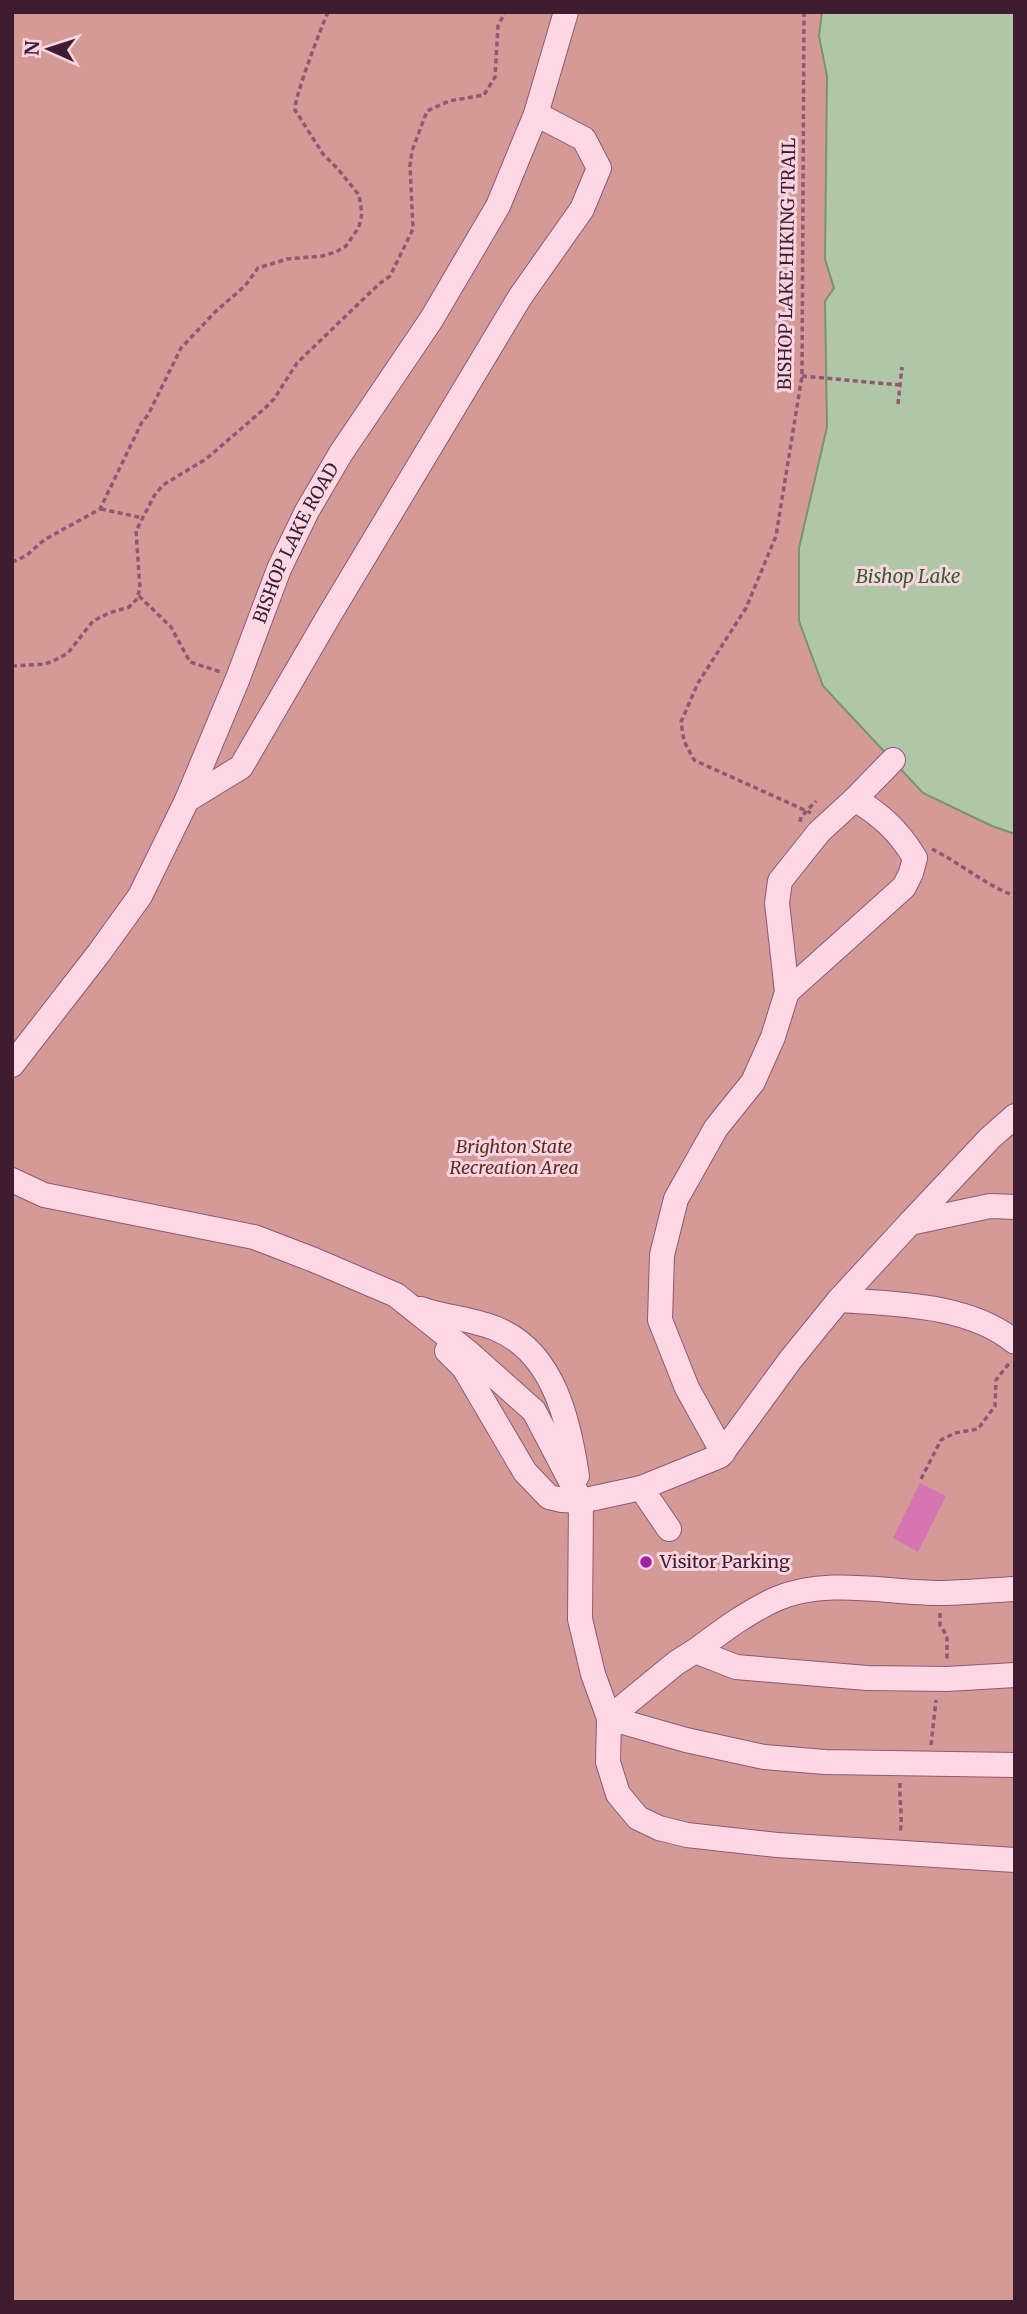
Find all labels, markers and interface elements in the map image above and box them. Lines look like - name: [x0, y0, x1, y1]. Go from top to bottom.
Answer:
- north arrow: [14, 14, 84, 84]
- text: N: [20, 40, 44, 56]
- street label: BISHOP LAKE HIKING TRAIL: [773, 137, 800, 391]
- street label: BISHOP LAKE ROAD: [248, 459, 344, 627]
- water label: Bishop Lake: [856, 564, 961, 588]
- park label: Brighton State Recreation Area: [450, 1135, 578, 1179]
- place label: Visitor Parking: [659, 1550, 790, 1573]
- marker: Visitor Parking: [638, 1554, 654, 1570]

